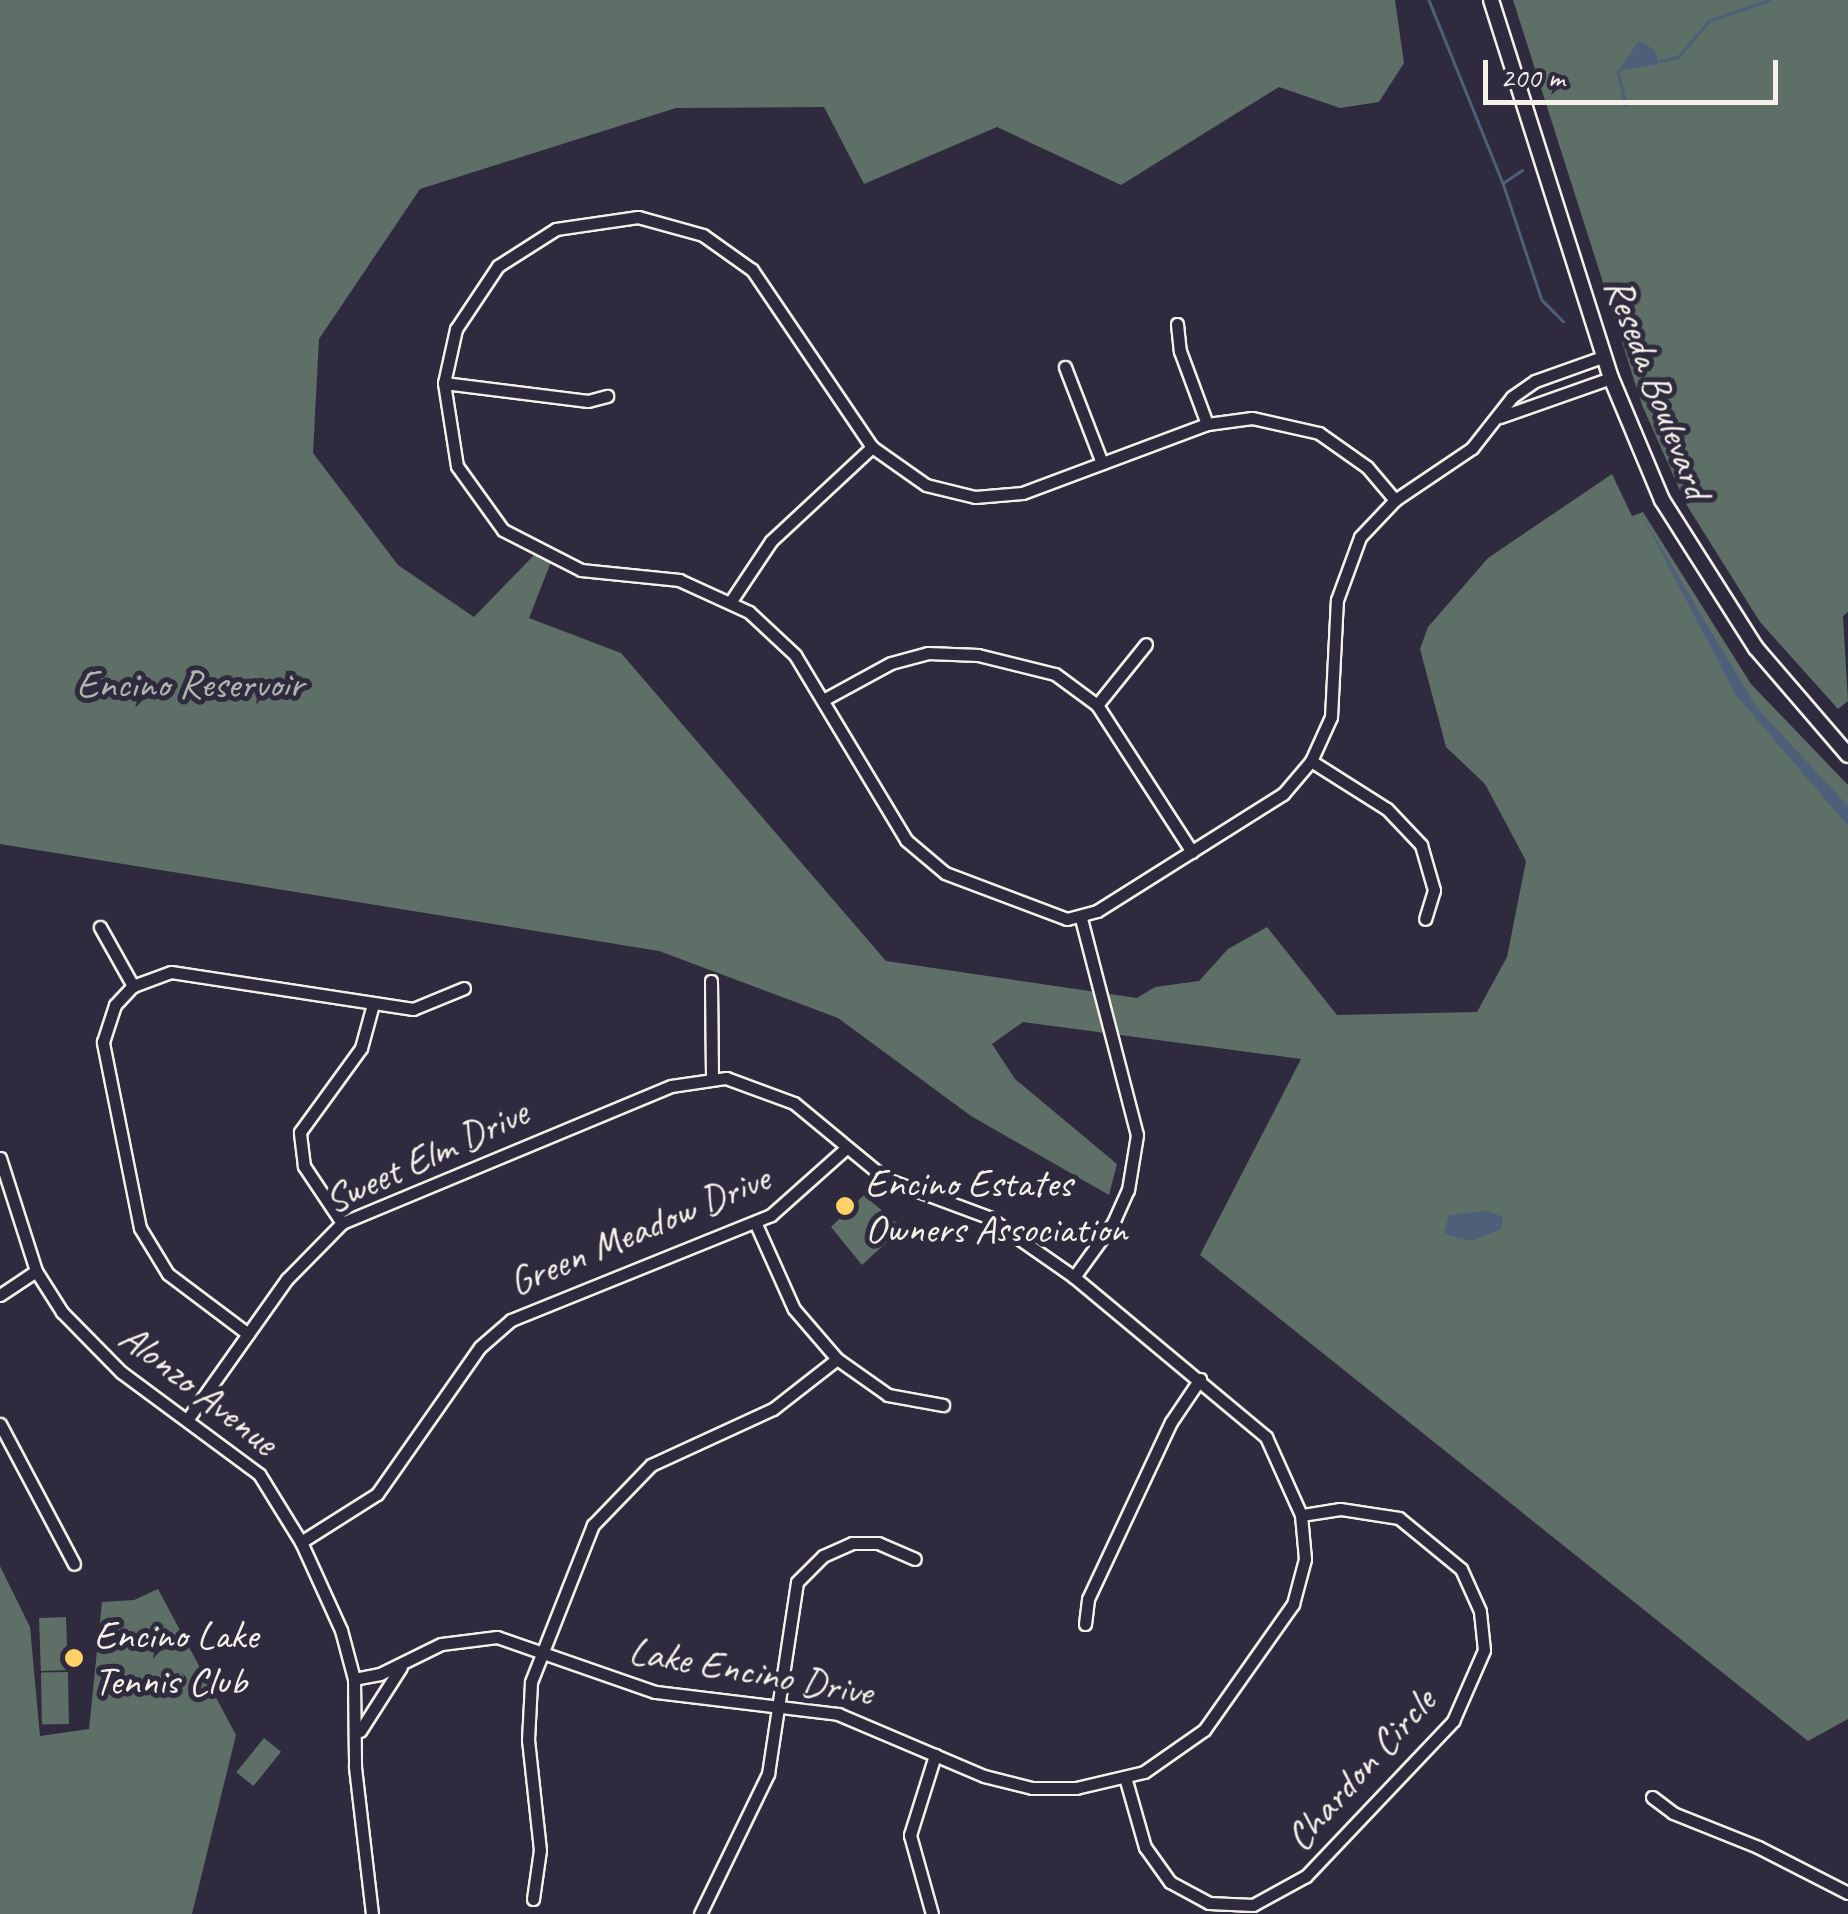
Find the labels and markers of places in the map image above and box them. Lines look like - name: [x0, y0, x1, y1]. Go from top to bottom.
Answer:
- place label: Encino Estates Owners Association: [865, 1159, 1128, 1253]
- marker: Encino Estates Owners Association: [834, 1195, 856, 1217]
- place label: Encino Lake Tennis Club: [94, 1611, 259, 1705]
- marker: Encino Lake Tennis Club: [63, 1647, 85, 1669]

